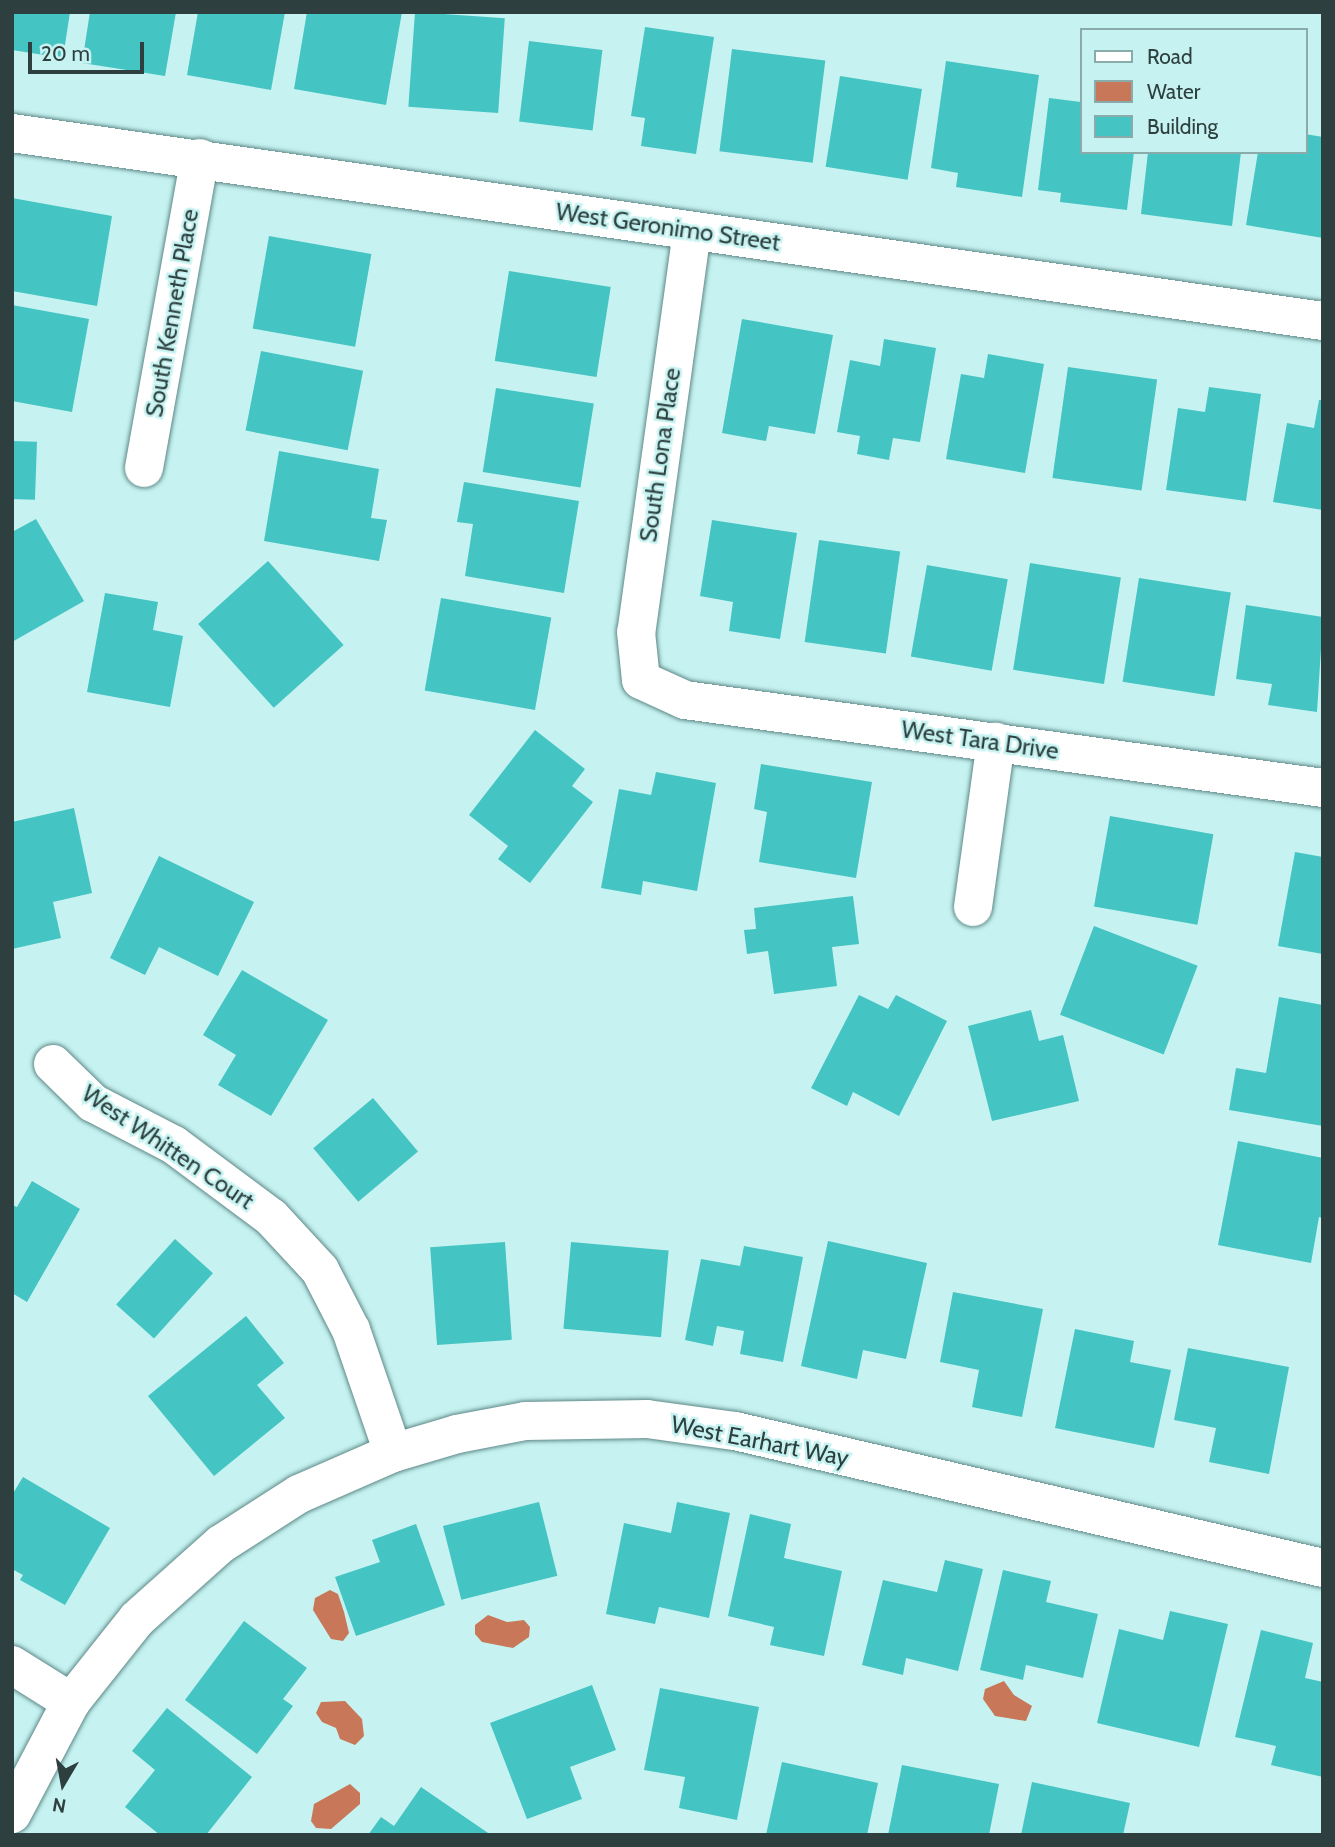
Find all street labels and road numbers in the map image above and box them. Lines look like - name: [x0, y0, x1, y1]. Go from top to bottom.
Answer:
- street label: West Geronimo Street: [554, 197, 782, 257]
- street label: South Kenneth Place: [140, 207, 204, 419]
- street label: South Lona Place: [634, 366, 686, 544]
- street label: West Tara Drive: [900, 715, 1060, 765]
- street label: West Whitten Court: [76, 1079, 260, 1215]
- street label: West Earhart Way: [669, 1410, 851, 1472]

